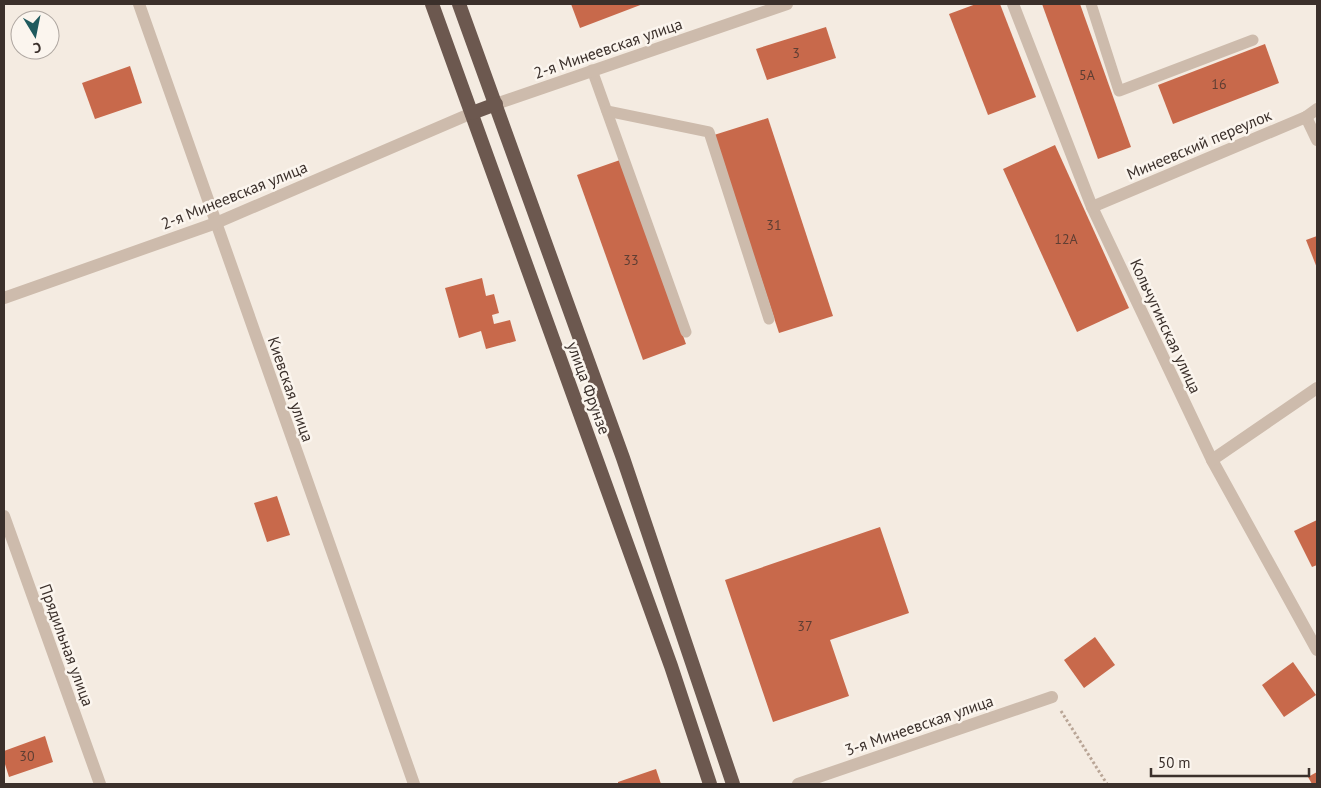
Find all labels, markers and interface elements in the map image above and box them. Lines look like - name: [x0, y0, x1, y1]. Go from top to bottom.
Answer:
- north arrow: [10, 10, 60, 60]
- street label: 2-я Минеевская улица: [531, 13, 685, 83]
- text: С: [32, 38, 43, 57]
- house number: 3: [792, 44, 800, 62]
- house number: 5А: [1079, 66, 1096, 84]
- house number: 16: [1211, 75, 1227, 93]
- street label: Минеевский переулок: [1124, 104, 1275, 184]
- street label: 2-я Минеевская улица: [158, 157, 310, 233]
- house number: 31: [766, 216, 782, 234]
- house number: 12А: [1054, 230, 1079, 248]
- house number: 33: [623, 251, 639, 269]
- street label: Кольчугинская улица: [1126, 256, 1206, 396]
- street label: Киевская улица: [264, 334, 318, 444]
- street label: улица Фрунзе: [563, 339, 615, 437]
- street label: Прядильная улица: [36, 581, 98, 709]
- house number: 37: [797, 617, 813, 635]
- street label: 3-я Минеевская улица: [842, 690, 996, 760]
- scale bar: [1151, 746, 1308, 778]
- house number: 30: [19, 747, 35, 765]
- text: 50 m: [1158, 753, 1191, 772]

